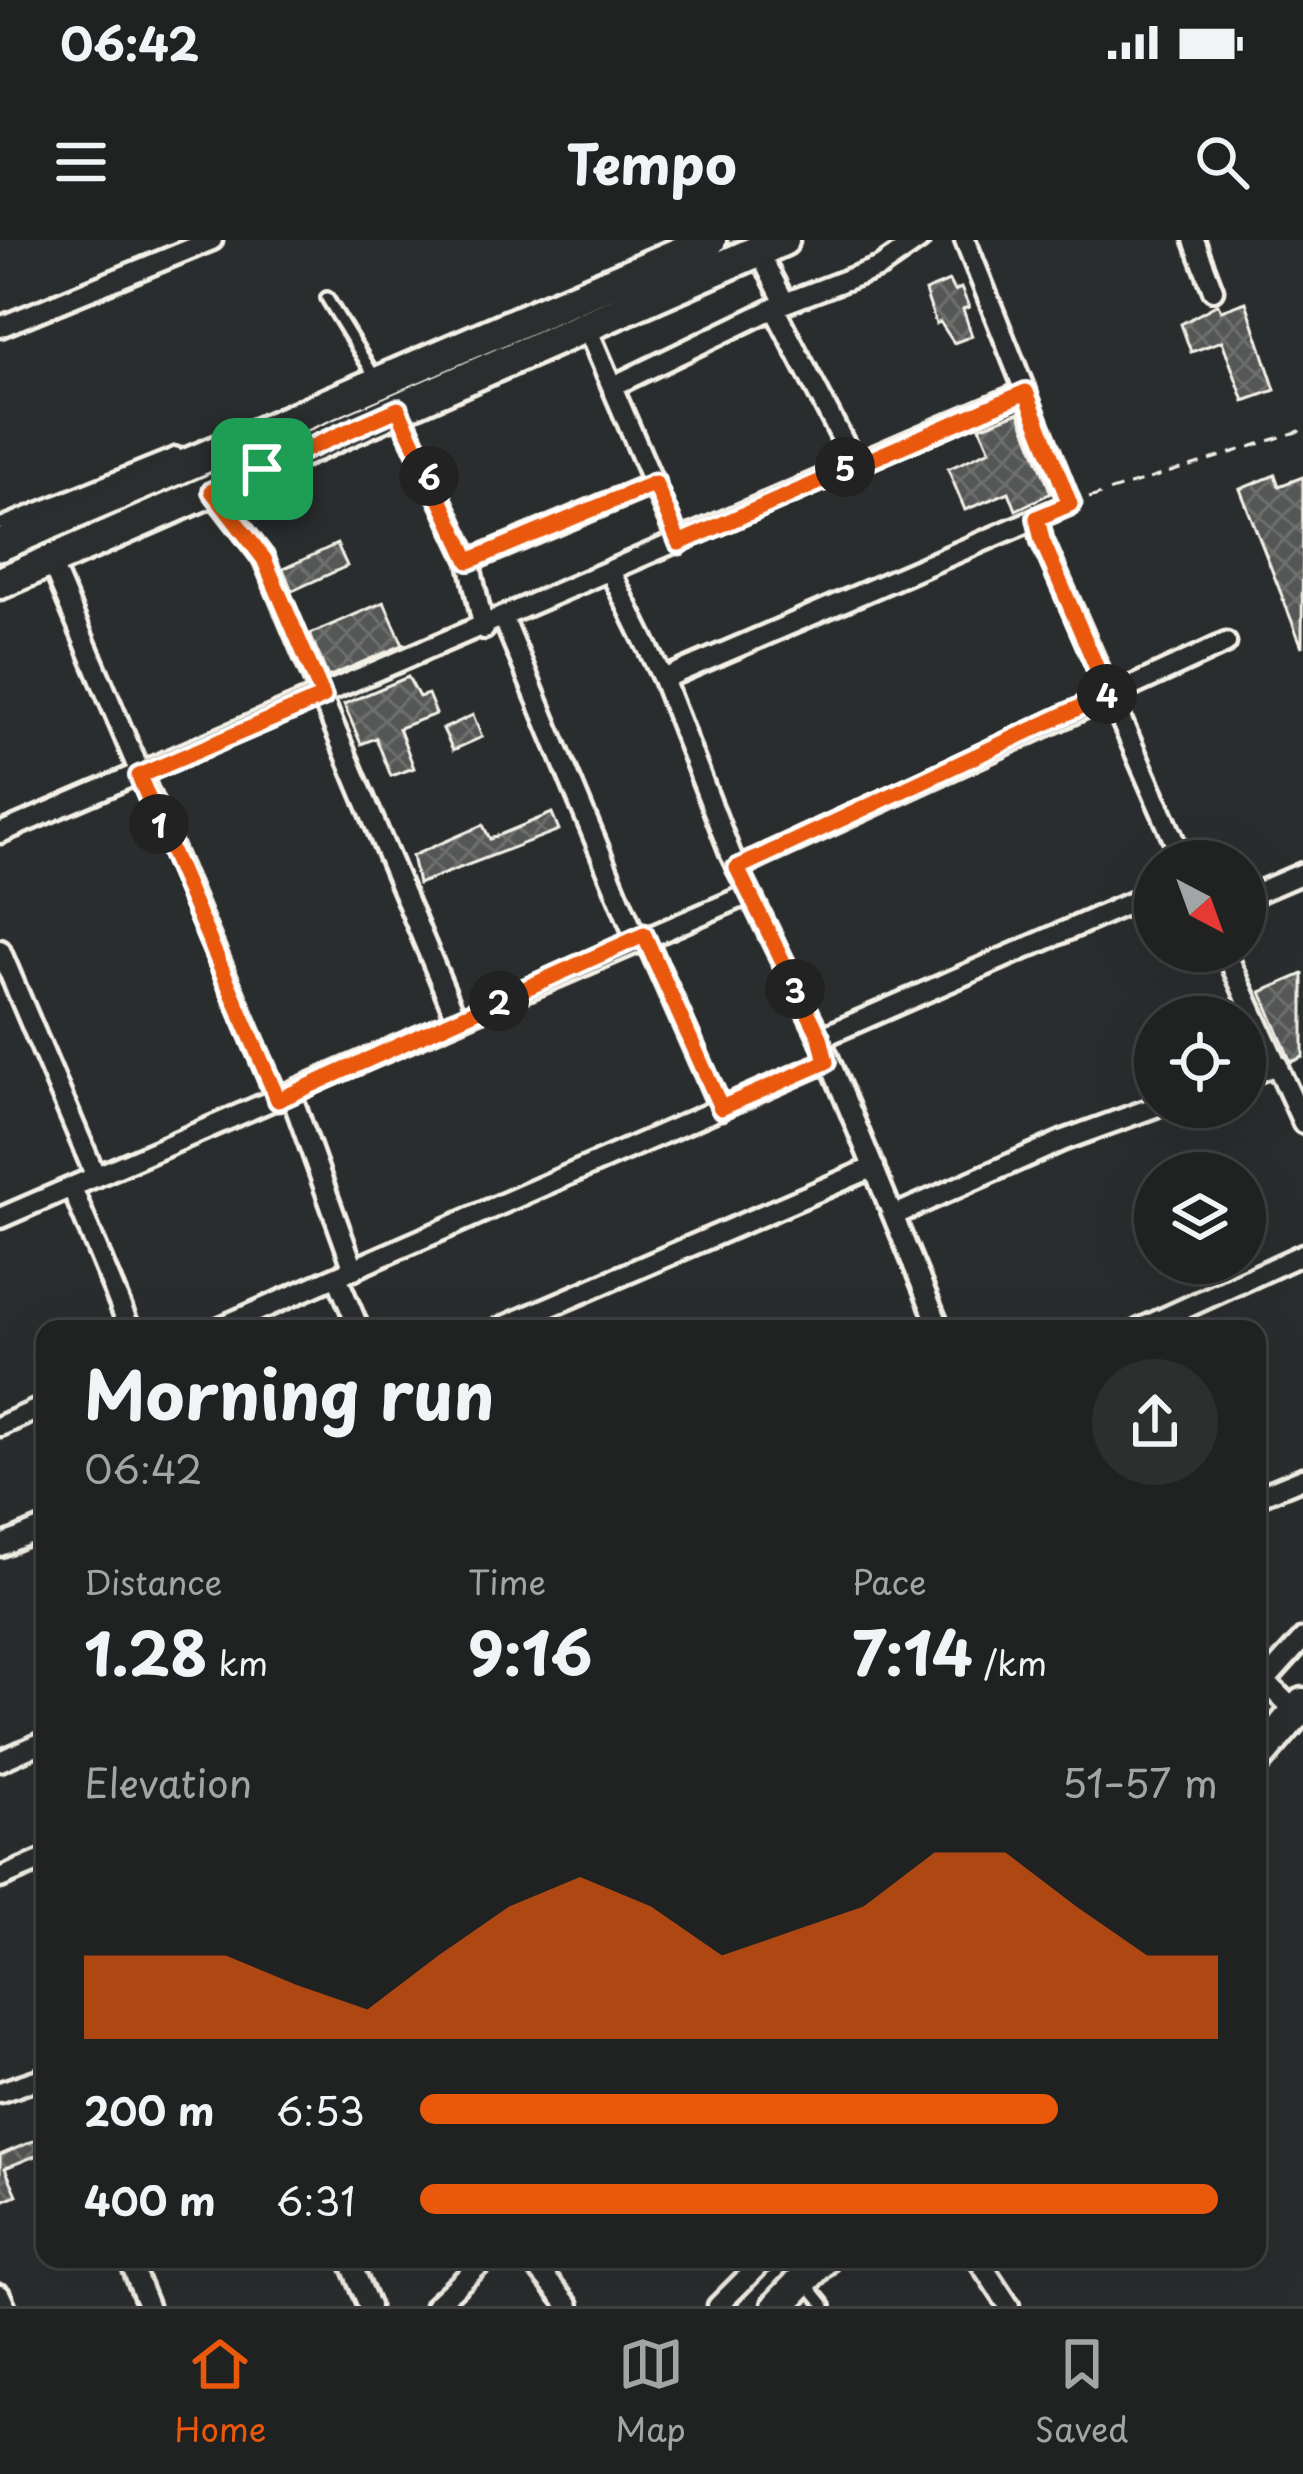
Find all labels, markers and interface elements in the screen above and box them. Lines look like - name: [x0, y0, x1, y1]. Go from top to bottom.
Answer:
- text: 06:42: [60, 8, 199, 76]
- text: Tempo: [566, 122, 737, 203]
- icon: menu: [48, 129, 114, 195]
- icon: search: [1189, 129, 1255, 195]
- pin: [211, 418, 313, 520]
- icon: arrive: [229, 436, 295, 502]
- pin: 5: [815, 437, 875, 497]
- text: 5: [834, 442, 856, 492]
- pin: 6: [399, 446, 459, 506]
- text: 6: [417, 451, 441, 501]
- pin: 4: [1077, 664, 1137, 724]
- text: 4: [1096, 669, 1118, 719]
- pin: 1: [129, 794, 189, 854]
- text: 1: [151, 799, 167, 849]
- north arrow: [1134, 840, 1266, 972]
- map controls: [1134, 840, 1266, 1284]
- pin: 3: [765, 959, 825, 1019]
- text: 3: [784, 964, 806, 1014]
- pin: 2: [469, 971, 529, 1031]
- text: 2: [487, 976, 511, 1026]
- button: locate: [1134, 996, 1266, 1128]
- button: layers: [1134, 1152, 1266, 1284]
- text: Morning run: [84, 1343, 494, 1442]
- button: share: [1092, 1359, 1218, 1485]
- text: 06:42: [84, 1438, 203, 1497]
- text: Distance: [84, 1556, 222, 1606]
- text: Time: [468, 1556, 546, 1606]
- text: Pace: [852, 1556, 926, 1606]
- text: 1.28: [84, 1606, 208, 1696]
- text: 9:16: [468, 1606, 592, 1696]
- text: 7:14: [852, 1606, 973, 1696]
- text: km: [208, 1637, 268, 1687]
- text: /km: [973, 1637, 1047, 1687]
- text: Elevation: [84, 1752, 252, 1811]
- text: 51–57 m: [1062, 1752, 1218, 1811]
- text: 200 m: [84, 2080, 214, 2139]
- text: 6:53: [276, 2080, 365, 2139]
- text: 400 m: [84, 2170, 216, 2229]
- text: 6:31: [276, 2170, 355, 2229]
- tab: Home: [175, 2331, 266, 2453]
- tab: Map: [615, 2331, 686, 2453]
- tab: Saved: [1035, 2331, 1128, 2453]

